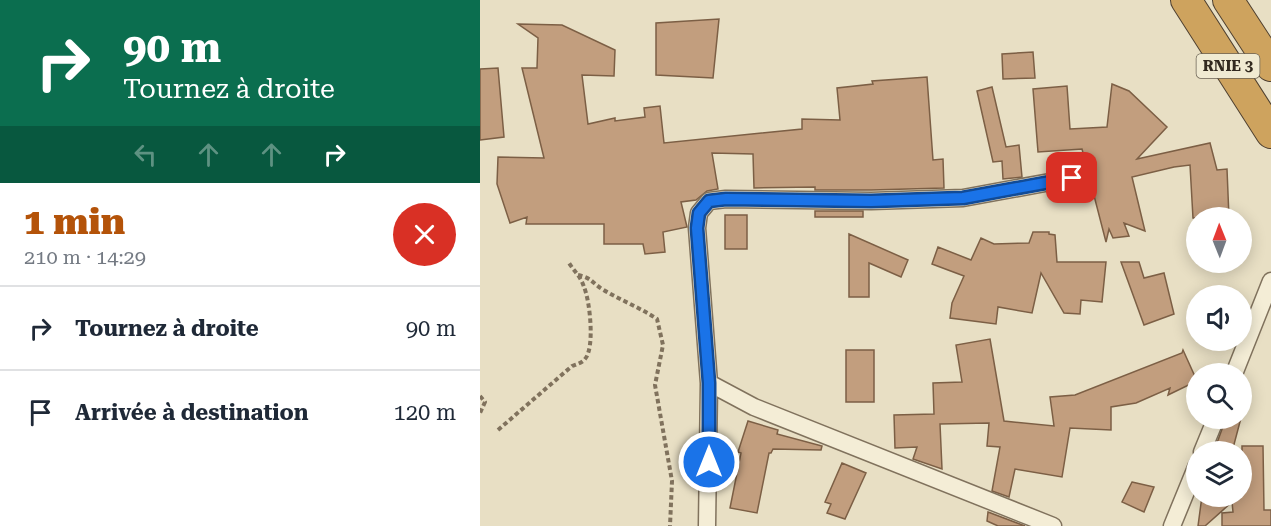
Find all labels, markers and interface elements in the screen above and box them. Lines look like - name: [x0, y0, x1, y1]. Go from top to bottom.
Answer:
- text: 90 m: [123, 23, 221, 72]
- icon: right: [24, 24, 102, 102]
- road number: RNIE 3: [1196, 54, 1260, 78]
- text: Tournez à droite: [123, 73, 335, 105]
- icon: left: [129, 138, 162, 171]
- icon: ahead: [192, 138, 225, 171]
- icon: ahead: [255, 138, 288, 171]
- icon: right: [318, 138, 351, 171]
- pin: [1046, 152, 1097, 203]
- icon: arrive: [1055, 161, 1088, 194]
- text: 1 min: [24, 201, 125, 243]
- button: close: [393, 203, 456, 266]
- north arrow: [1186, 207, 1252, 273]
- map controls: [1186, 207, 1252, 507]
- text: 210 m · 14:29: [24, 245, 146, 269]
- button: sound: [1186, 285, 1252, 351]
- icon: right: [24, 312, 57, 345]
- text: Tournez à droite: [75, 316, 259, 341]
- text: 90 m: [406, 316, 456, 341]
- button: search: [1186, 363, 1252, 429]
- icon: arrive: [24, 396, 57, 429]
- text: Arrivée à destination: [75, 400, 309, 425]
- text: 120 m: [393, 400, 456, 425]
- position arrow: [677, 430, 741, 494]
- button: layers: [1186, 441, 1252, 507]

